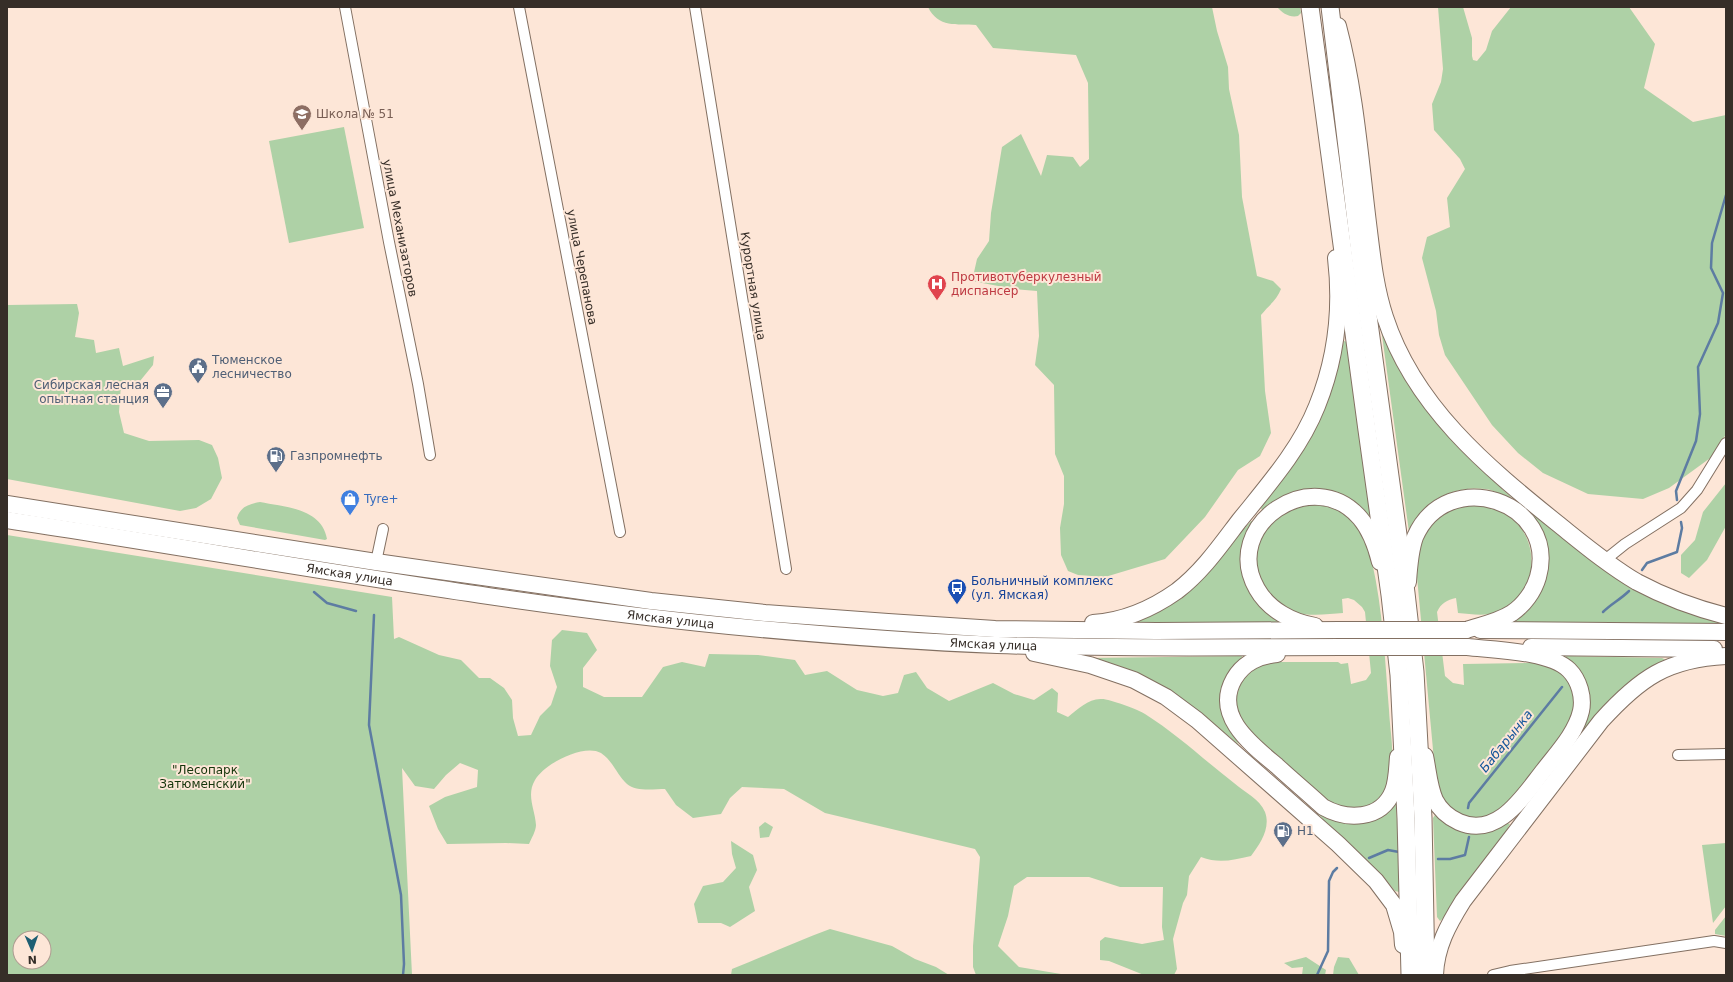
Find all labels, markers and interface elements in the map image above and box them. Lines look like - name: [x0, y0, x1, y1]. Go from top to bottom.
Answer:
- school or university icon: Школа № 51: [291, 103, 313, 131]
- place label: Школа № 51: [316, 107, 394, 121]
- street label: улица Механизаторов: [380, 158, 420, 298]
- street label: улица Черепанова: [564, 208, 600, 326]
- street label: Курортная улица: [738, 231, 768, 341]
- place label: Противотуберкулезный диспансер: [951, 270, 1102, 298]
- hospital icon: Противотуберкулезный диспансер: [926, 273, 948, 301]
- place label: Тюменское лесничество: [211, 353, 292, 381]
- public building icon: Тюменское лесничество: [187, 356, 209, 384]
- place label: Сибирская лесная опытная станция: [34, 378, 149, 406]
- office icon: Сибирская лесная опытная станция: [152, 381, 174, 409]
- fuel station icon: Газпромнефть: [265, 445, 287, 473]
- place label: Газпромнефть: [290, 449, 382, 463]
- shop icon: Tyre+: [339, 488, 361, 516]
- place label: Tyre+: [363, 492, 399, 506]
- street label: Ямская улица: [305, 561, 394, 589]
- place label: Больничный комплекс (ул. Ямская): [971, 574, 1113, 602]
- bus stop icon: Больничный комплекс (ул. Ямская): [946, 577, 968, 605]
- street label: Ямская улица: [626, 608, 715, 631]
- street label: Ямская улица: [949, 636, 1037, 653]
- water label: Бабарынка: [1476, 707, 1536, 775]
- park label: "Лесопарк Затюменский": [159, 763, 251, 791]
- fuel station icon: Н1: [1272, 820, 1294, 848]
- place label: Н1: [1297, 824, 1314, 838]
- north arrow: [12, 930, 52, 970]
- text: N: [27, 953, 37, 966]

